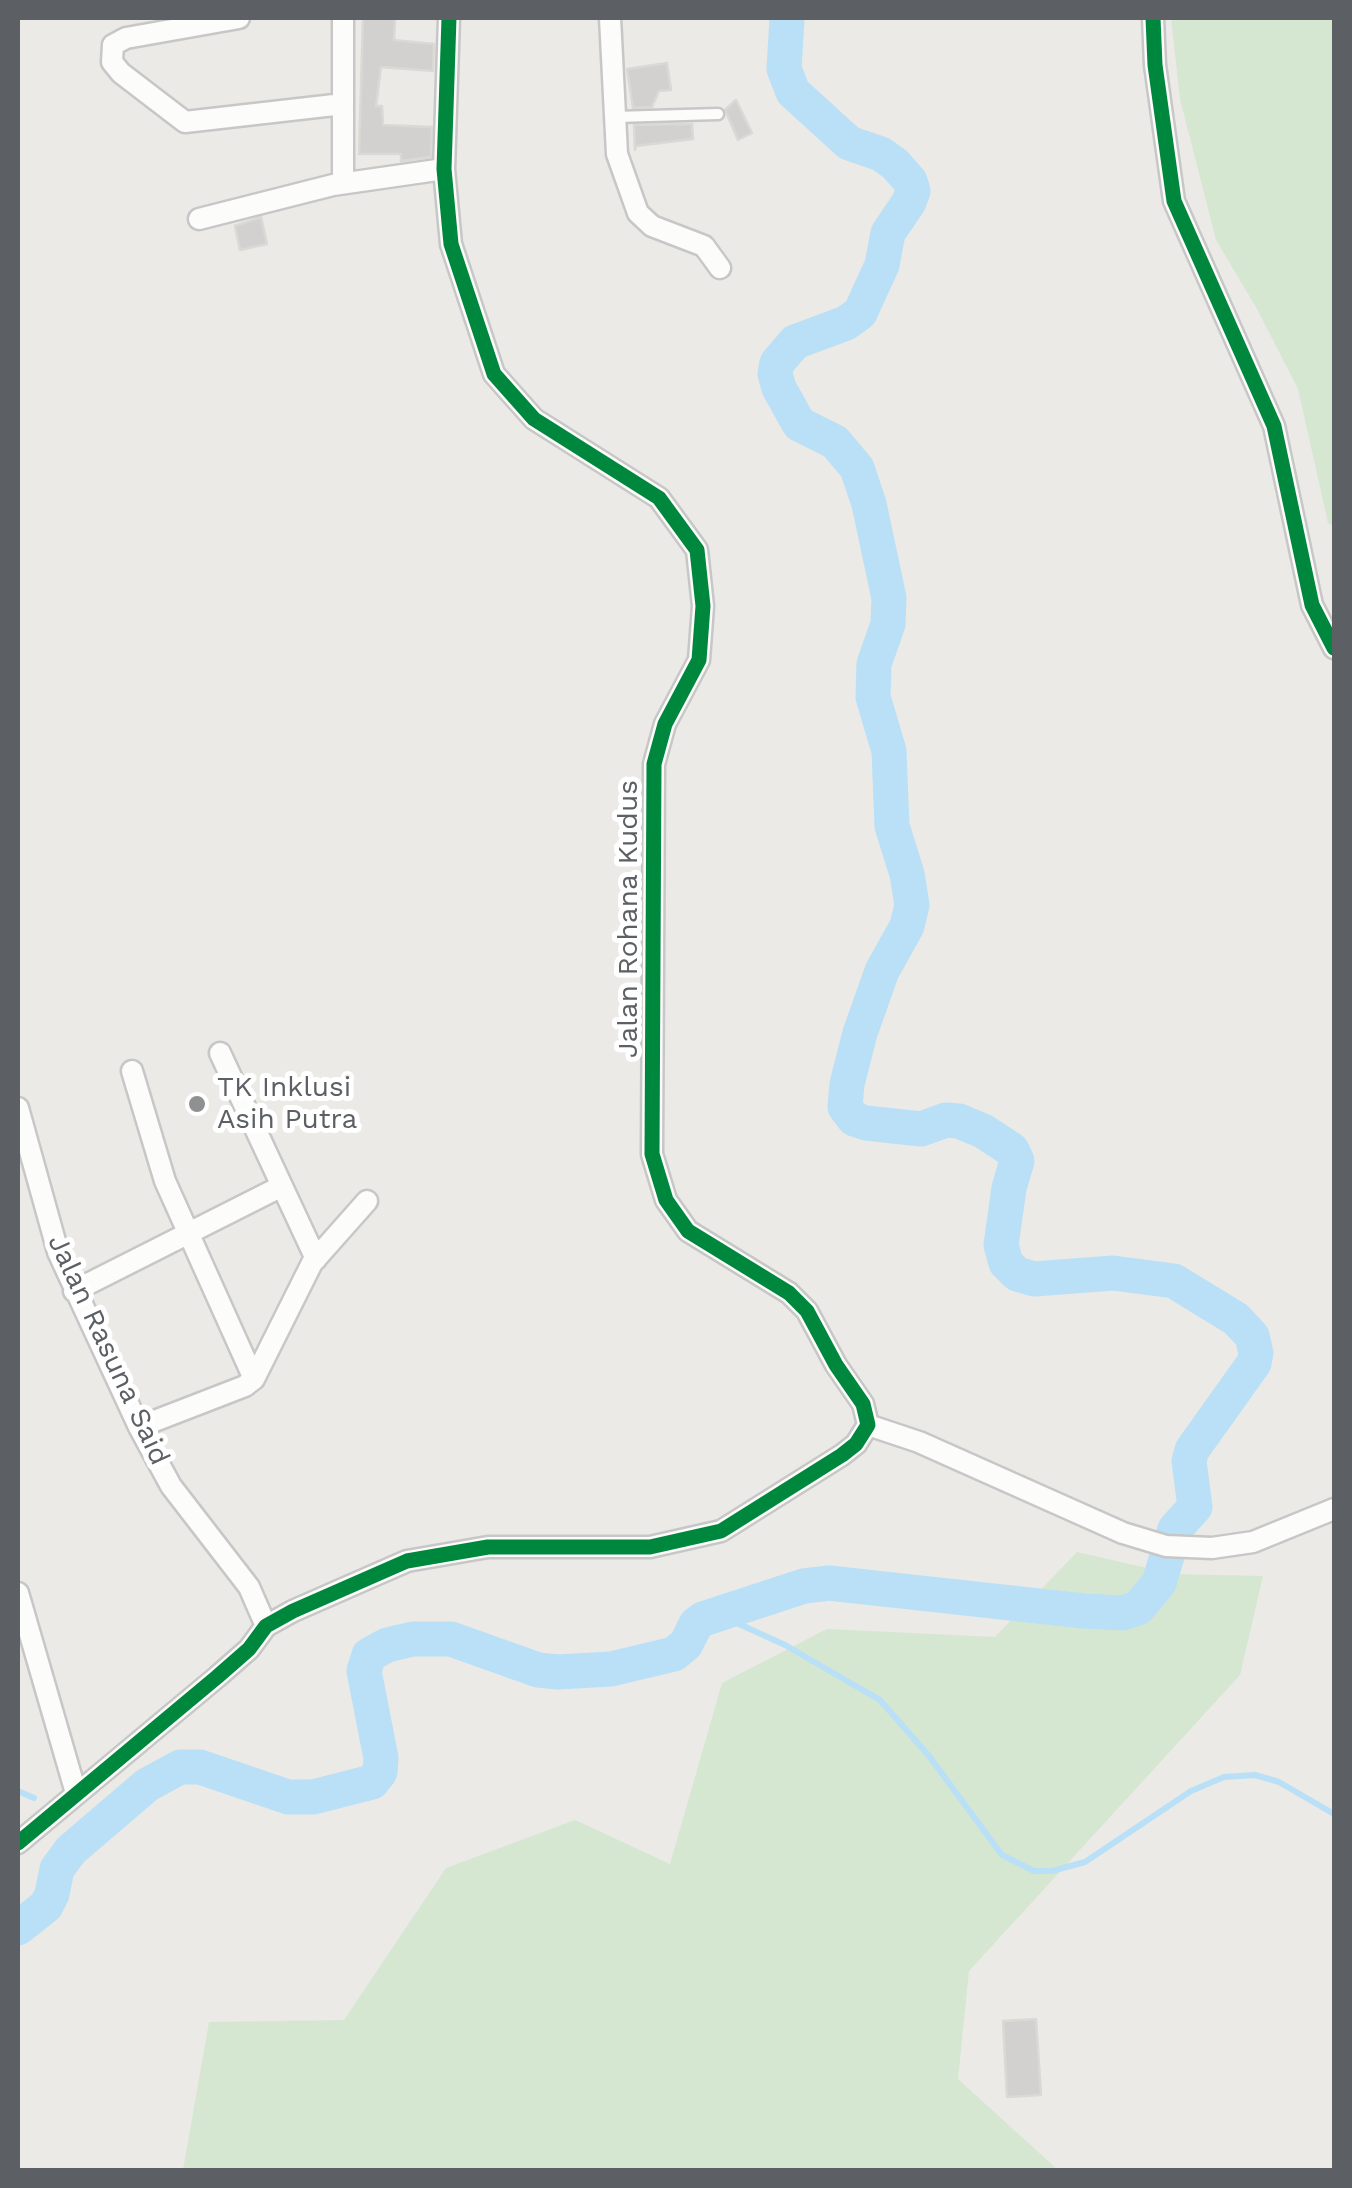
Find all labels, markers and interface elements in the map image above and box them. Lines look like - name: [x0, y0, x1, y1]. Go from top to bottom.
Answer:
- street label: Jalan Rohana Kudus: [612, 780, 646, 1058]
- place label: TK Inklusi Asih Putra: [217, 1071, 357, 1137]
- marker: TK Inklusi Asih Putra: [186, 1093, 208, 1115]
- street label: Jalan Rasuna Said: [40, 1230, 176, 1470]

